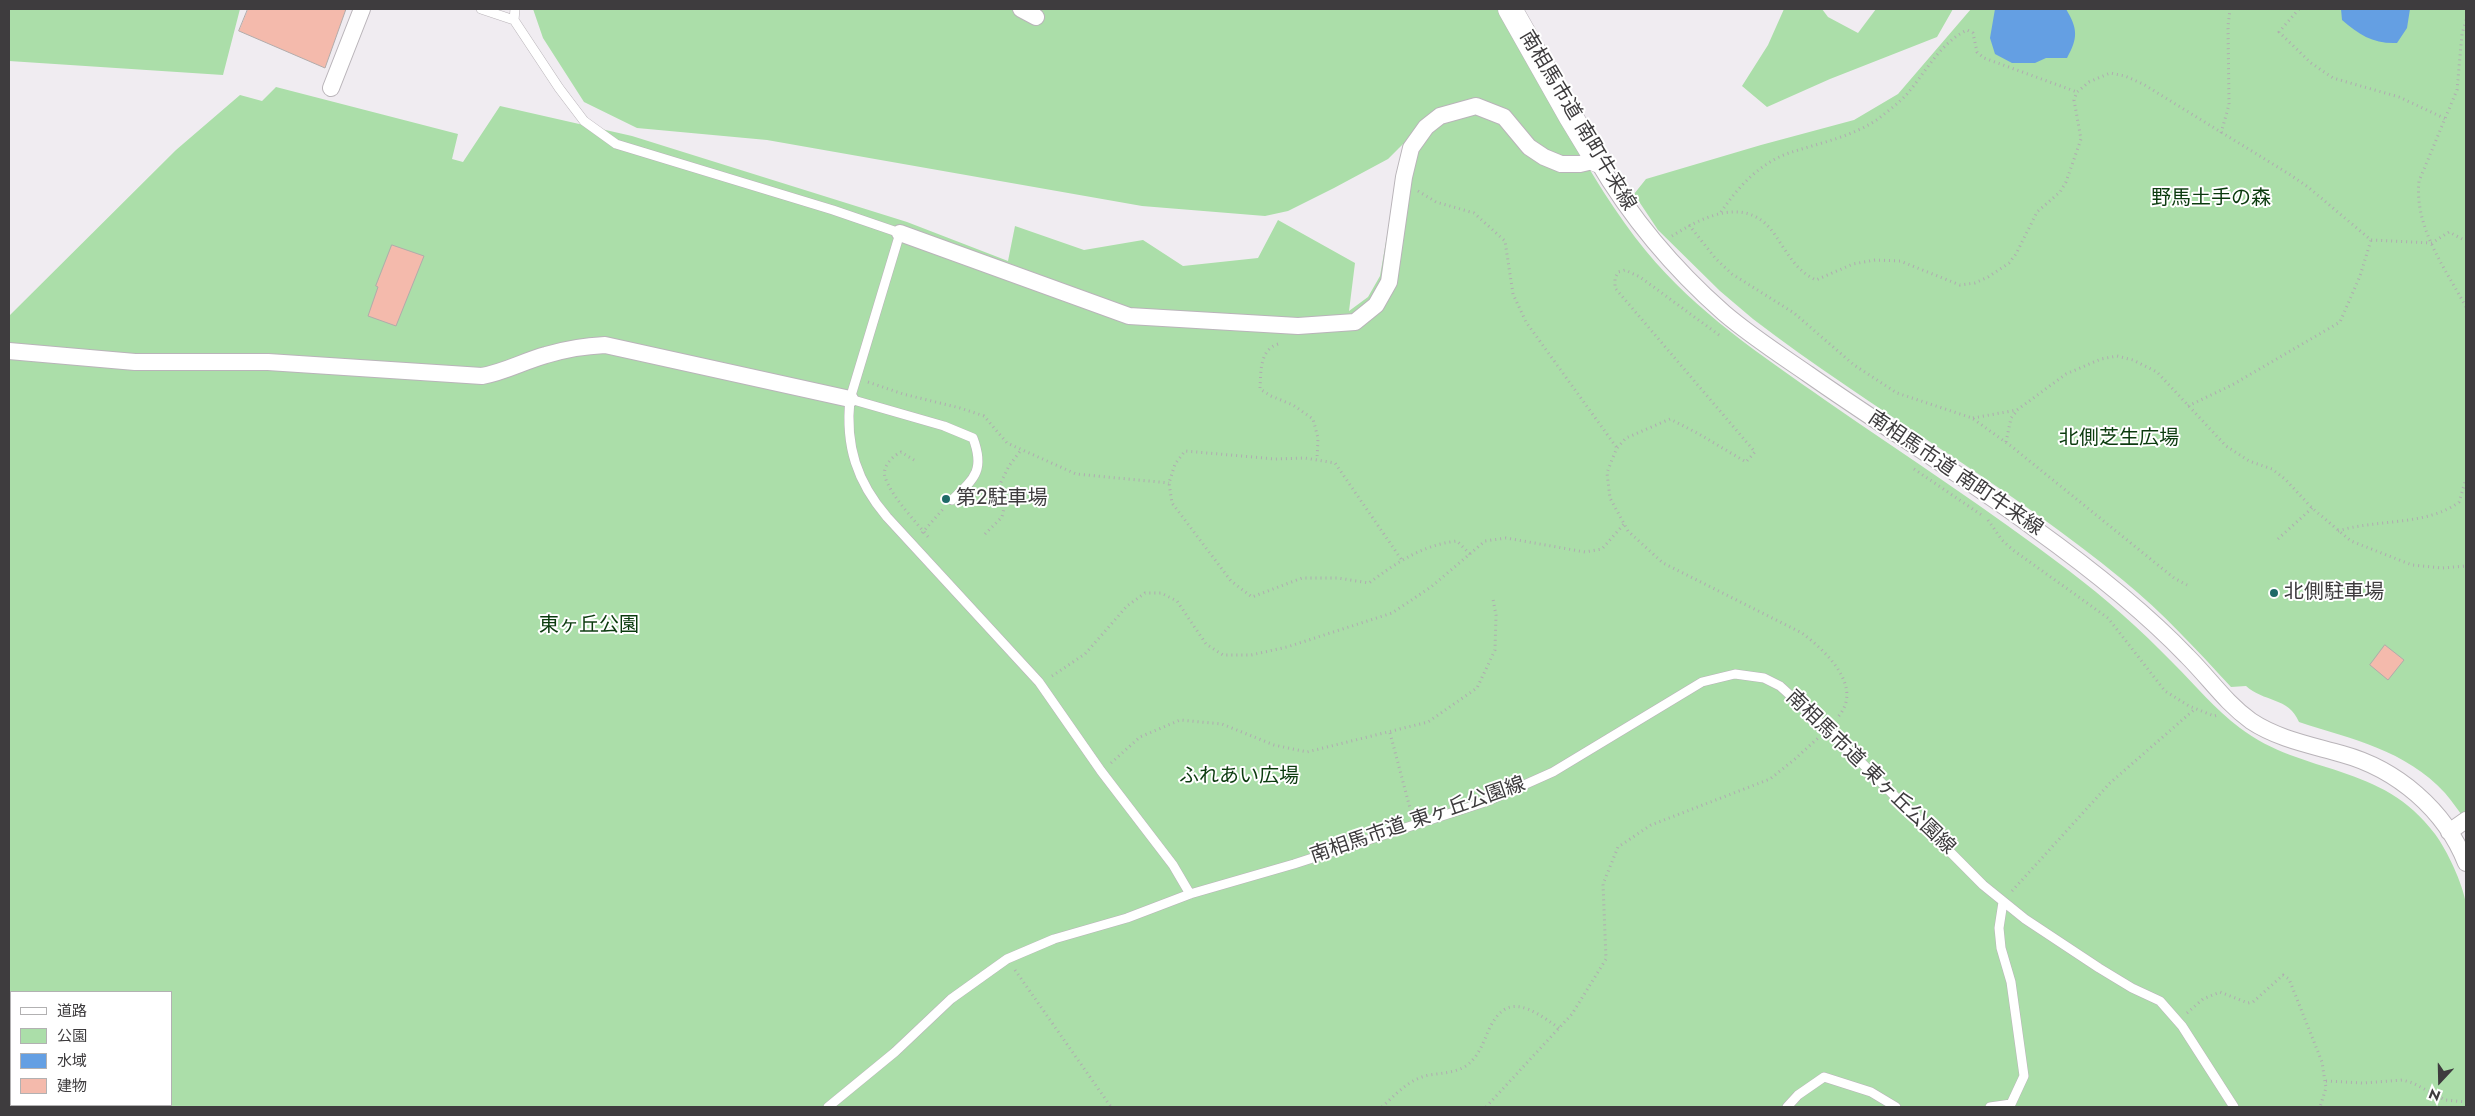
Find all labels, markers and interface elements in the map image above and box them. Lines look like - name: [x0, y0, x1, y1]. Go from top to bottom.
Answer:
- street label: 南相馬市道 南町牛来線: [1514, 27, 1640, 215]
- park label: 野馬土手の森: [2151, 187, 2271, 211]
- street label: 南相馬市道 南町牛来線: [1863, 406, 2047, 542]
- park label: 北側芝生広場: [2059, 427, 2179, 451]
- place label: 第2駐車場: [956, 487, 1047, 511]
- marker: 第2駐車場: [940, 493, 952, 505]
- place label: 北側駐車場: [2284, 581, 2384, 605]
- marker: 北側駐車場: [2268, 587, 2280, 599]
- park label: 東ヶ丘公園: [539, 614, 639, 638]
- street label: 南相馬市道 東ヶ丘公園線: [1780, 686, 1960, 860]
- park label: ふれあい広場: [1179, 765, 1299, 789]
- street label: 南相馬市道 東ヶ丘公園線: [1307, 773, 1529, 869]
- legend: [10, 991, 172, 1106]
- text: 道路: [57, 1000, 87, 1022]
- text: 公園: [57, 1025, 87, 1047]
- text: 水域: [57, 1050, 87, 1072]
- north arrow: [2415, 1056, 2465, 1106]
- text: 建物: [57, 1075, 87, 1097]
- text: N: [2426, 1084, 2443, 1106]

